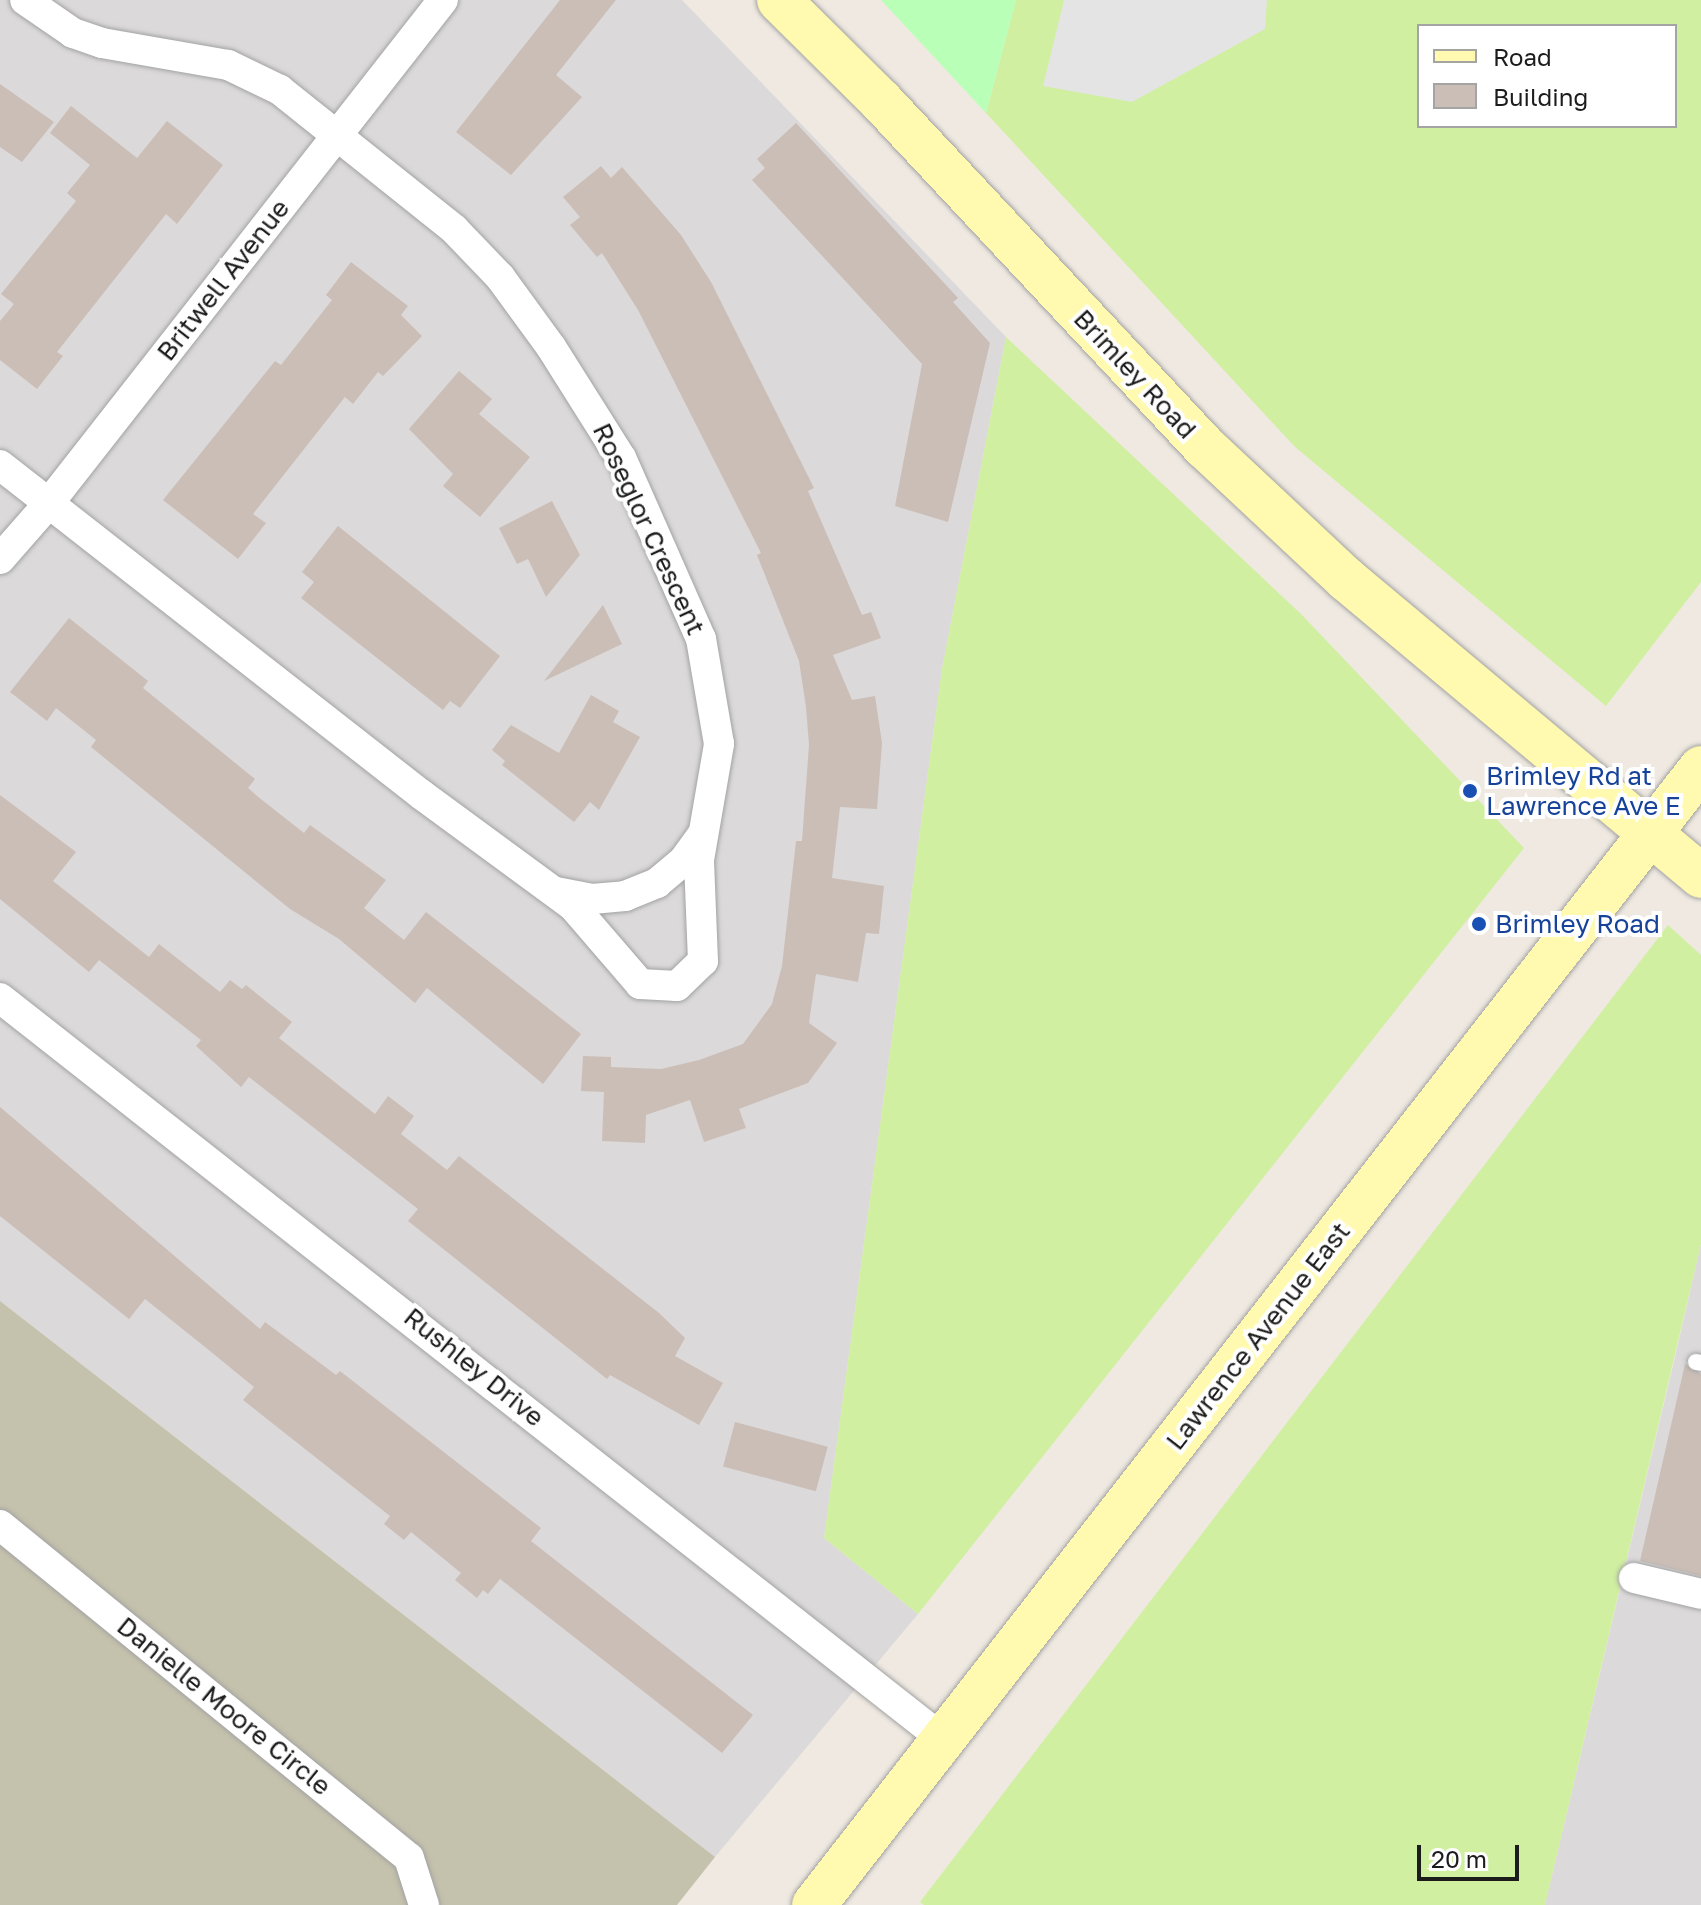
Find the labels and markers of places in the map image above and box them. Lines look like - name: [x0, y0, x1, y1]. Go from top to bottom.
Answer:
- place label: Brimley Rd at Lawrence Ave E: [1486, 760, 1681, 822]
- marker: Brimley Rd at Lawrence Ave E: [1461, 782, 1479, 800]
- place label: Brimley Road: [1495, 908, 1660, 940]
- marker: Brimley Road: [1470, 915, 1488, 933]

